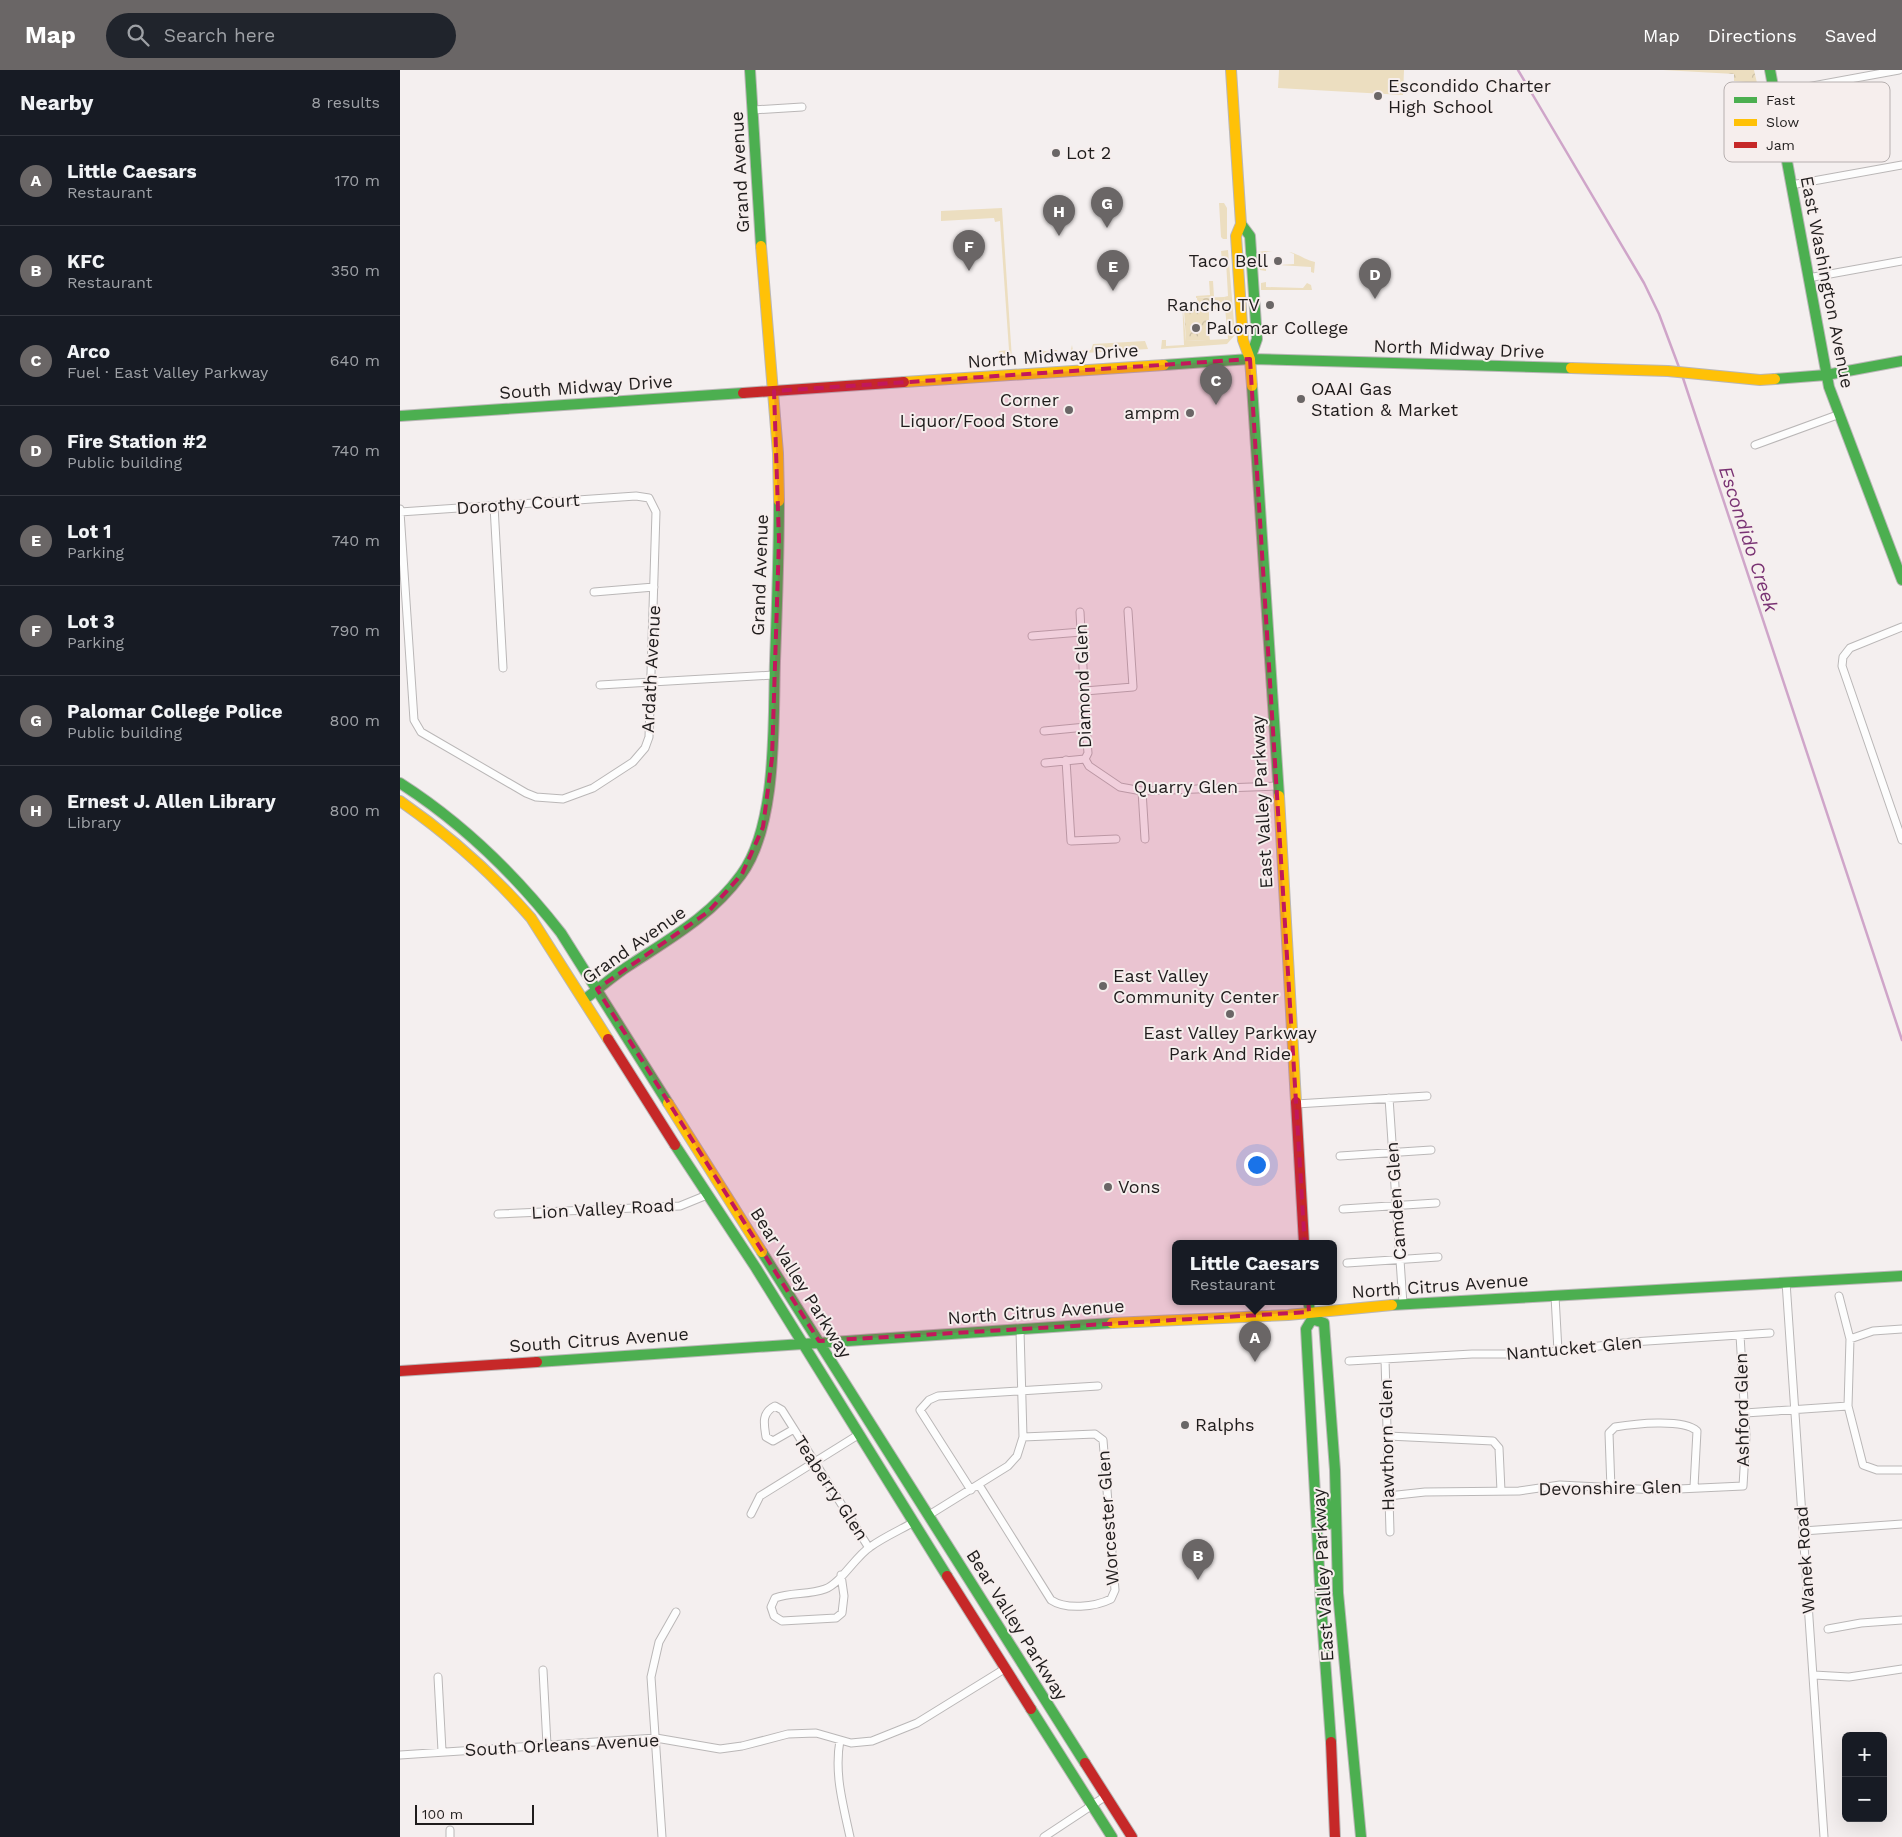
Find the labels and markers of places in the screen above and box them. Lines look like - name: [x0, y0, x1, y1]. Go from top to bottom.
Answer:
- place label: Escondido Charter High School: [1388, 75, 1551, 117]
- marker: Escondido Charter High School: [1372, 90, 1384, 102]
- place label: Lot 2: [1066, 142, 1111, 163]
- marker: Lot 2: [1050, 147, 1062, 159]
- pin: G: [1091, 187, 1123, 228]
- pin: H: [1043, 195, 1075, 236]
- pin: F: [953, 230, 985, 271]
- pin: E: [1097, 250, 1129, 291]
- place label: Taco Bell: [1189, 250, 1268, 271]
- marker: Taco Bell: [1272, 255, 1284, 267]
- pin: D: [1359, 258, 1391, 299]
- place label: Rancho TV: [1166, 294, 1260, 315]
- marker: Rancho TV: [1264, 299, 1276, 311]
- place label: Palomar College: [1206, 317, 1348, 338]
- marker: Palomar College: [1190, 322, 1202, 334]
- pin: C: [1200, 364, 1232, 405]
- place label: OAAI Gas Station & Market: [1311, 378, 1458, 420]
- place label: Corner Liquor/Food Store: [900, 389, 1059, 431]
- marker: OAAI Gas Station & Market: [1295, 393, 1307, 405]
- place label: ampm: [1124, 402, 1180, 423]
- marker: Corner Liquor/Food Store: [1063, 404, 1075, 416]
- marker: ampm: [1184, 407, 1196, 419]
- place label: East Valley Community Center: [1113, 965, 1279, 1007]
- marker: East Valley Community Center: [1097, 980, 1109, 992]
- marker: East Valley Parkway Park And Ride: [1224, 1008, 1236, 1020]
- place label: East Valley Parkway Park And Ride: [1143, 1022, 1317, 1064]
- place label: Vons: [1118, 1176, 1160, 1197]
- marker: Vons: [1102, 1181, 1114, 1193]
- pin: A: [1239, 1321, 1271, 1362]
- place label: Ralphs: [1195, 1414, 1255, 1435]
- marker: Ralphs: [1179, 1419, 1191, 1431]
- pin: B: [1182, 1539, 1214, 1580]

